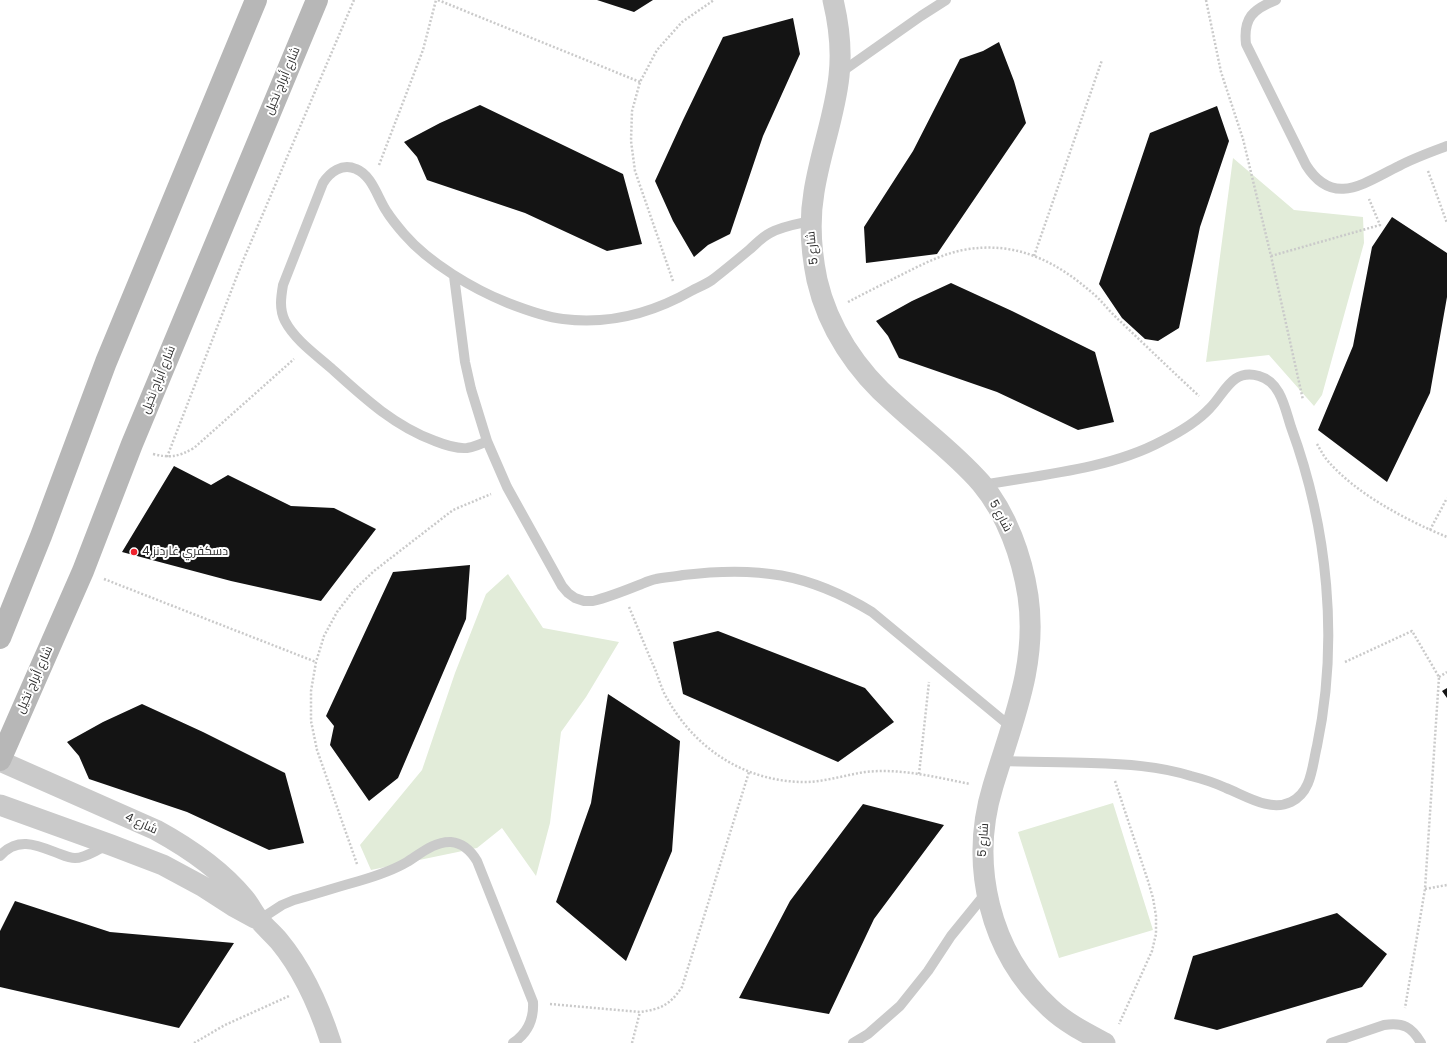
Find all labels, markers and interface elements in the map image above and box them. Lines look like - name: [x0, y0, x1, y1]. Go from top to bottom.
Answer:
- street label: شارع أبراج نخيل: [262, 45, 304, 117]
- street label: شارع 5: [804, 230, 822, 266]
- street label: شارع أبراج نخيل: [139, 344, 179, 416]
- street label: شارع 5: [986, 498, 1014, 534]
- place label: دسكفري غاردنز 4: [142, 545, 228, 559]
- marker: دسكفري غاردنز 4: [129, 547, 139, 557]
- street label: شارع أبراج نخيل: [14, 644, 56, 716]
- street label: شارع 4: [123, 810, 159, 838]
- street label: شارع 5: [976, 823, 992, 857]

